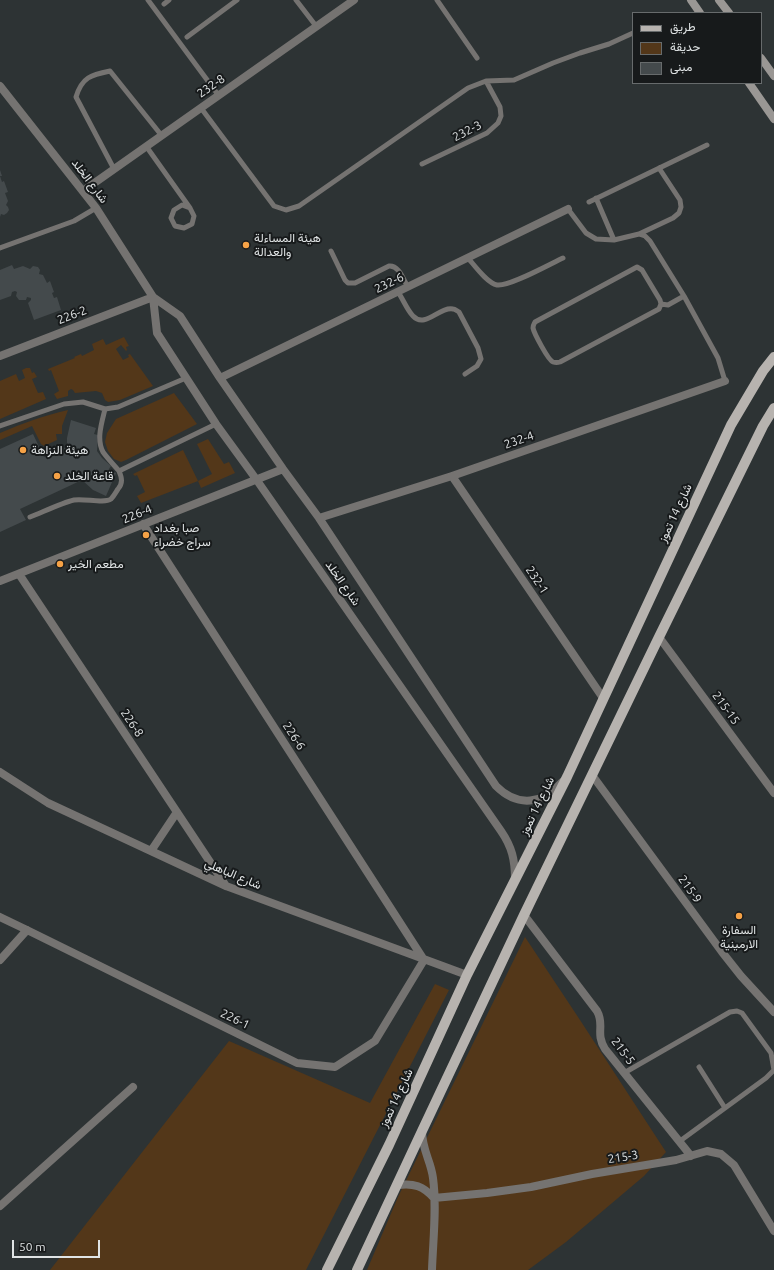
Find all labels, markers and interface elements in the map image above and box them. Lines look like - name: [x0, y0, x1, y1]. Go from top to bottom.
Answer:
- legend: [632, 12, 762, 84]
- text: طريق: [670, 20, 695, 33]
- text: حديقة: [670, 40, 700, 53]
- text: مبنى: [670, 60, 692, 73]
- street label: 232-8: [194, 71, 228, 101]
- street label: 232-3: [450, 118, 484, 144]
- street label: شارع الخلد: [69, 156, 111, 206]
- place label: هيئة المساءلة والعدالة: [254, 231, 321, 259]
- marker: هيئة المساءلة والعدالة: [241, 240, 251, 250]
- street label: 232-6: [372, 270, 406, 296]
- street label: 226-2: [55, 303, 89, 327]
- street label: 232-4: [502, 428, 536, 452]
- place label: هيئة النزاهة: [31, 443, 88, 457]
- marker: هيئة النزاهة: [18, 445, 28, 455]
- place label: قاعة الخلد: [65, 469, 113, 483]
- marker: قاعة الخلد: [52, 471, 62, 481]
- street label: شارع 14 تموز: [655, 481, 695, 545]
- street label: 226-4: [120, 502, 154, 526]
- place label: صبا بغداد سراج خضراء: [154, 521, 211, 549]
- marker: صبا بغداد سراج خضراء: [141, 530, 151, 540]
- place label: مطعم الخير: [68, 557, 124, 571]
- street label: شارع الخلد: [322, 558, 364, 608]
- marker: مطعم الخير: [55, 559, 65, 569]
- street label: 232-1: [522, 563, 552, 597]
- street label: 215-15: [709, 689, 743, 727]
- street label: 226-8: [117, 706, 147, 740]
- street label: 226-6: [280, 719, 308, 753]
- street label: شارع 14 تموز: [517, 774, 557, 838]
- street label: شارع الباهلي: [202, 856, 264, 892]
- street label: 215-9: [675, 872, 705, 906]
- marker: السفارة الارمينية: [734, 911, 744, 921]
- place label: السفارة الارمينية: [720, 923, 758, 951]
- street label: 226-1: [218, 1006, 252, 1032]
- street label: 215-5: [608, 1034, 638, 1068]
- street label: شارع 14 تموز: [376, 1066, 416, 1130]
- street label: 215-3: [607, 1147, 639, 1167]
- scale bar: [14, 1232, 102, 1258]
- text: 50 m: [19, 1240, 46, 1253]

